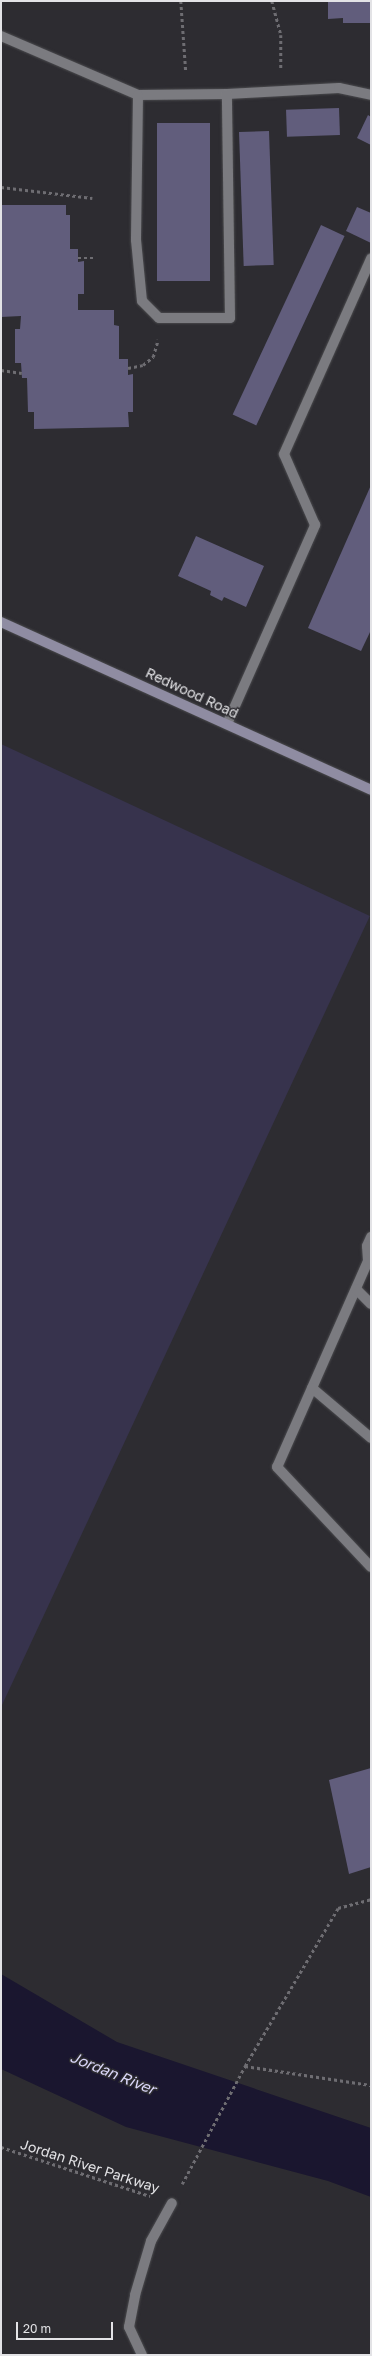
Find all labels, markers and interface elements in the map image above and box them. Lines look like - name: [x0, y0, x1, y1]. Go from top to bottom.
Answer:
- street label: Redwood Road: [143, 664, 241, 722]
- water label: Jordan River: [68, 2048, 158, 2098]
- street label: Jordan River Parkway: [18, 2136, 162, 2196]
- scale bar: [18, 2314, 115, 2340]
- text: 20 m: [23, 2321, 51, 2336]

